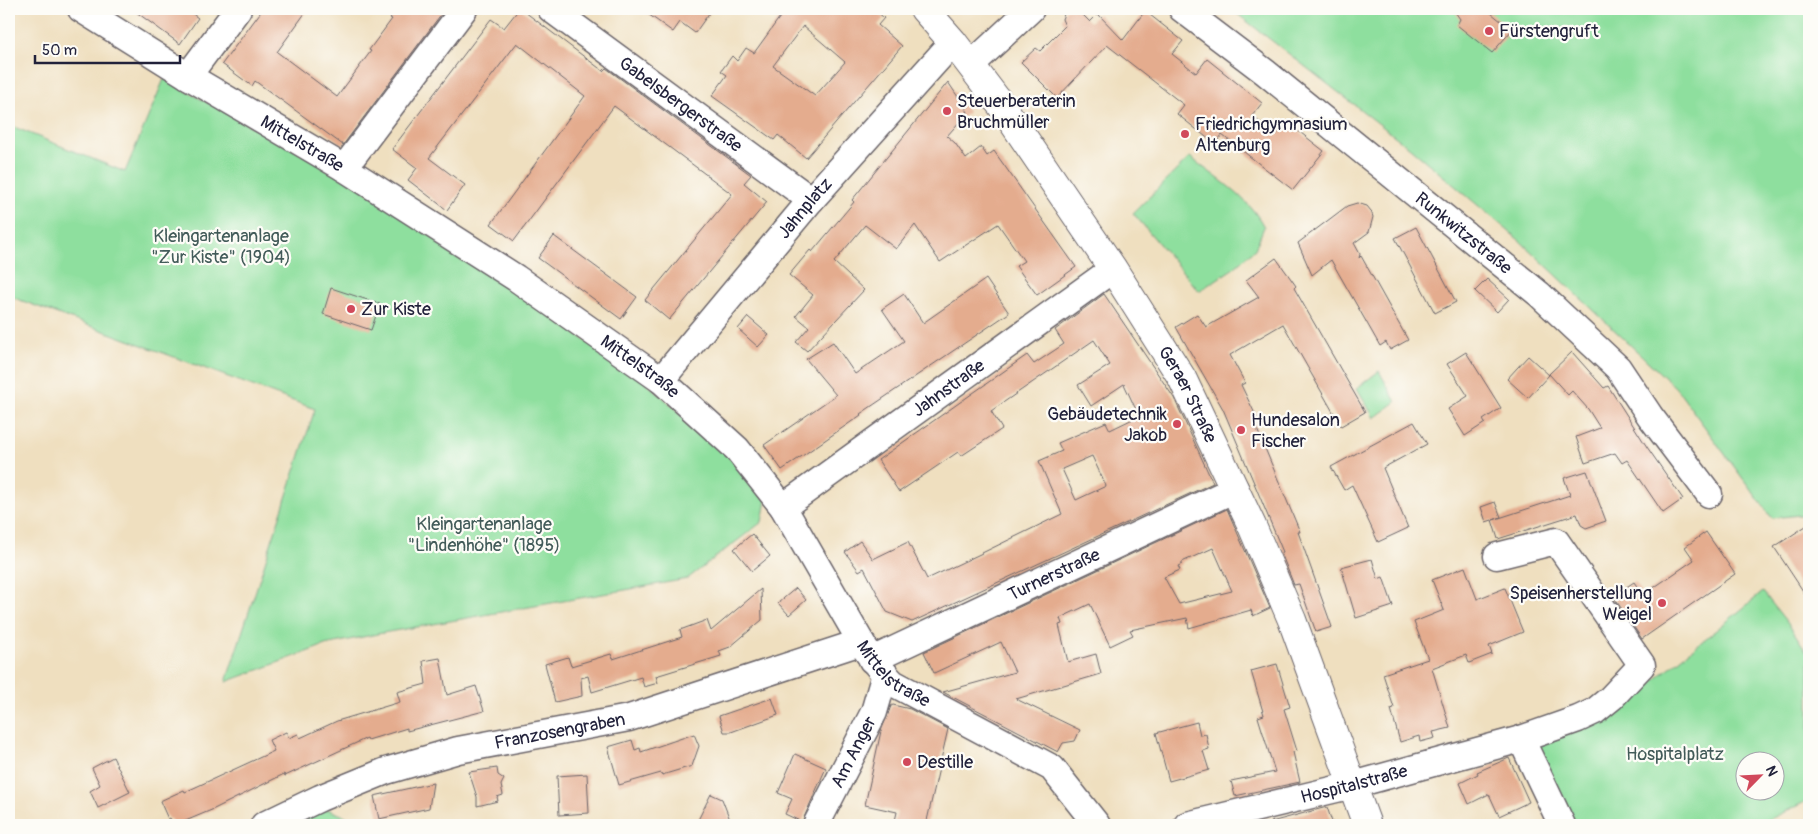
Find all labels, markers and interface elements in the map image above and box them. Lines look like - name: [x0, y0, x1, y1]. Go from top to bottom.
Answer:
- place label: Fürstengruft: [1499, 20, 1599, 43]
- marker: Fürstengruft: [1483, 25, 1495, 37]
- scale bar: [35, 32, 180, 64]
- text: 50 m: [42, 41, 77, 60]
- street label: Gabelsbergerstraße: [614, 51, 747, 157]
- place label: Steuerberaterin Bruchmüller: [957, 90, 1076, 134]
- marker: Steuerberaterin Bruchmüller: [941, 105, 953, 117]
- street label: Mittelstraße: [257, 110, 348, 177]
- place label: Friedrichgymnasium Altenburg: [1195, 113, 1347, 157]
- marker: Friedrichgymnasium Altenburg: [1179, 128, 1191, 140]
- street label: Jahnplatz: [772, 173, 837, 243]
- street label: Runkwitzstraße: [1411, 187, 1517, 279]
- park label: Kleingartenanlage "Zur Kiste" (1904): [151, 225, 291, 269]
- place label: Zur Kiste: [361, 298, 431, 321]
- marker: Zur Kiste: [345, 303, 357, 315]
- street label: Mittelstraße: [596, 330, 685, 403]
- street label: Geraer Straße: [1153, 342, 1223, 447]
- street label: Jahnstraße: [908, 354, 989, 422]
- place label: Gebäudetechnik Jakob: [1047, 403, 1167, 447]
- place label: Hundesalon Fischer: [1251, 409, 1340, 453]
- marker: Gebäudetechnik Jakob: [1171, 418, 1183, 430]
- marker: Hundesalon Fischer: [1235, 424, 1247, 436]
- park label: Kleingartenanlage "Lindenhöhe" (1895): [408, 513, 560, 557]
- street label: Turnerstraße: [1004, 543, 1104, 606]
- place label: Speisenherstellung Weigel: [1509, 582, 1652, 626]
- marker: Speisenherstellung Weigel: [1656, 597, 1668, 609]
- street label: Mittelstraße: [851, 636, 935, 712]
- street label: Franzosengraben: [492, 707, 627, 754]
- street label: Am Anger: [826, 712, 882, 792]
- park label: Hospitalplatz: [1626, 743, 1724, 766]
- place label: Destille: [917, 751, 973, 774]
- north arrow: [1736, 752, 1786, 802]
- marker: Destille: [901, 756, 913, 768]
- street label: Hospitalstraße: [1298, 759, 1410, 809]
- text: N: [1762, 763, 1781, 779]

